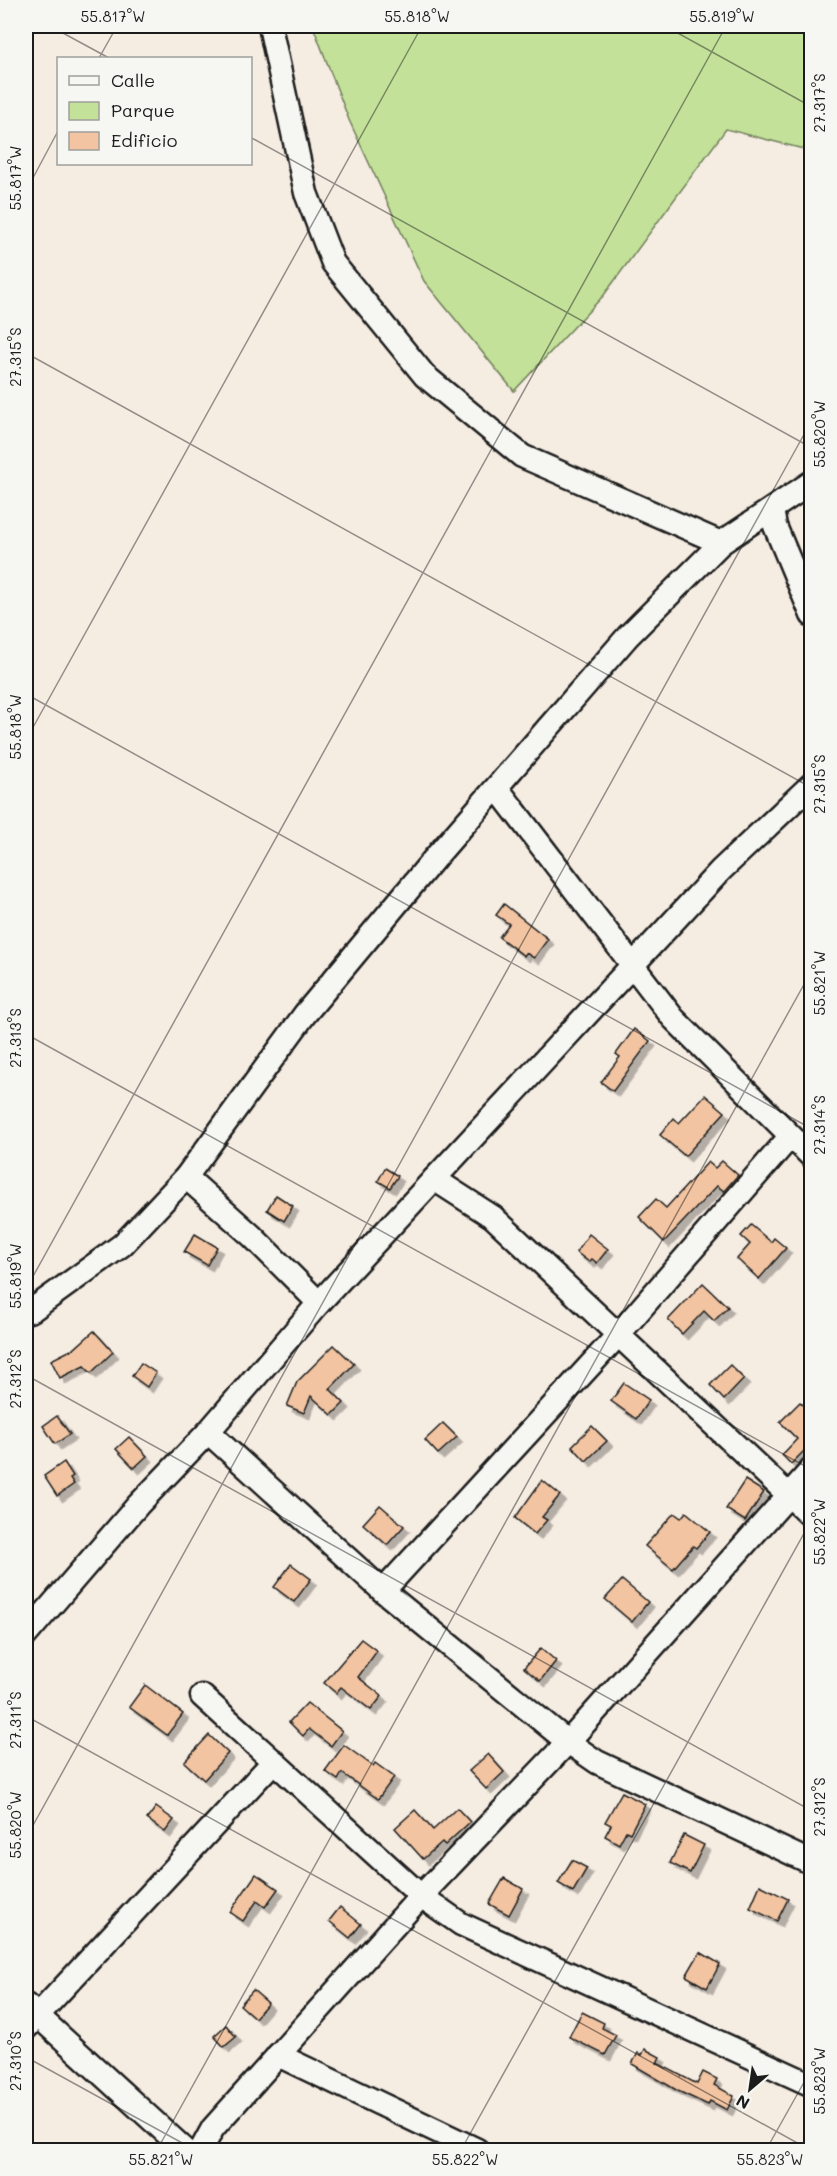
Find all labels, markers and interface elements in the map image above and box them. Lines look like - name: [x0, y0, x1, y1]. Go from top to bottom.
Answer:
- text: 55.817°W: [81, 6, 146, 26]
- text: 55.818°W: [384, 6, 450, 26]
- text: 55.819°W: [689, 6, 755, 26]
- legend: [57, 57, 252, 165]
- text: Calle: [111, 68, 155, 92]
- text: 27.317°S: [809, 73, 829, 133]
- text: Parque: [111, 98, 175, 122]
- text: Edificio: [111, 128, 178, 152]
- text: 55.817°W: [5, 146, 25, 211]
- text: 27.315°S: [5, 327, 25, 387]
- text: 55.820°W: [809, 400, 829, 468]
- text: 55.818°W: [5, 694, 25, 760]
- text: 27.315°S: [809, 754, 829, 814]
- text: 55.821°W: [809, 950, 829, 1016]
- text: 27.313°S: [5, 1008, 25, 1068]
- text: 27.314°S: [809, 1095, 829, 1155]
- text: 55.819°W: [5, 1243, 25, 1309]
- text: 27.312°S: [5, 1349, 25, 1409]
- text: 55.822°W: [809, 1499, 829, 1565]
- text: 27.311°S: [5, 1691, 25, 1749]
- text: 27.312°S: [809, 1777, 829, 1837]
- text: 55.820°W: [5, 1791, 25, 1859]
- text: 27.310°S: [5, 2031, 25, 2091]
- text: 55.823°W: [809, 2047, 829, 2115]
- north arrow: [720, 2059, 780, 2119]
- text: N: [732, 2090, 753, 2115]
- text: 55.821°W: [128, 2149, 194, 2169]
- text: 55.822°W: [432, 2149, 498, 2169]
- text: 55.823°W: [736, 2149, 804, 2169]

